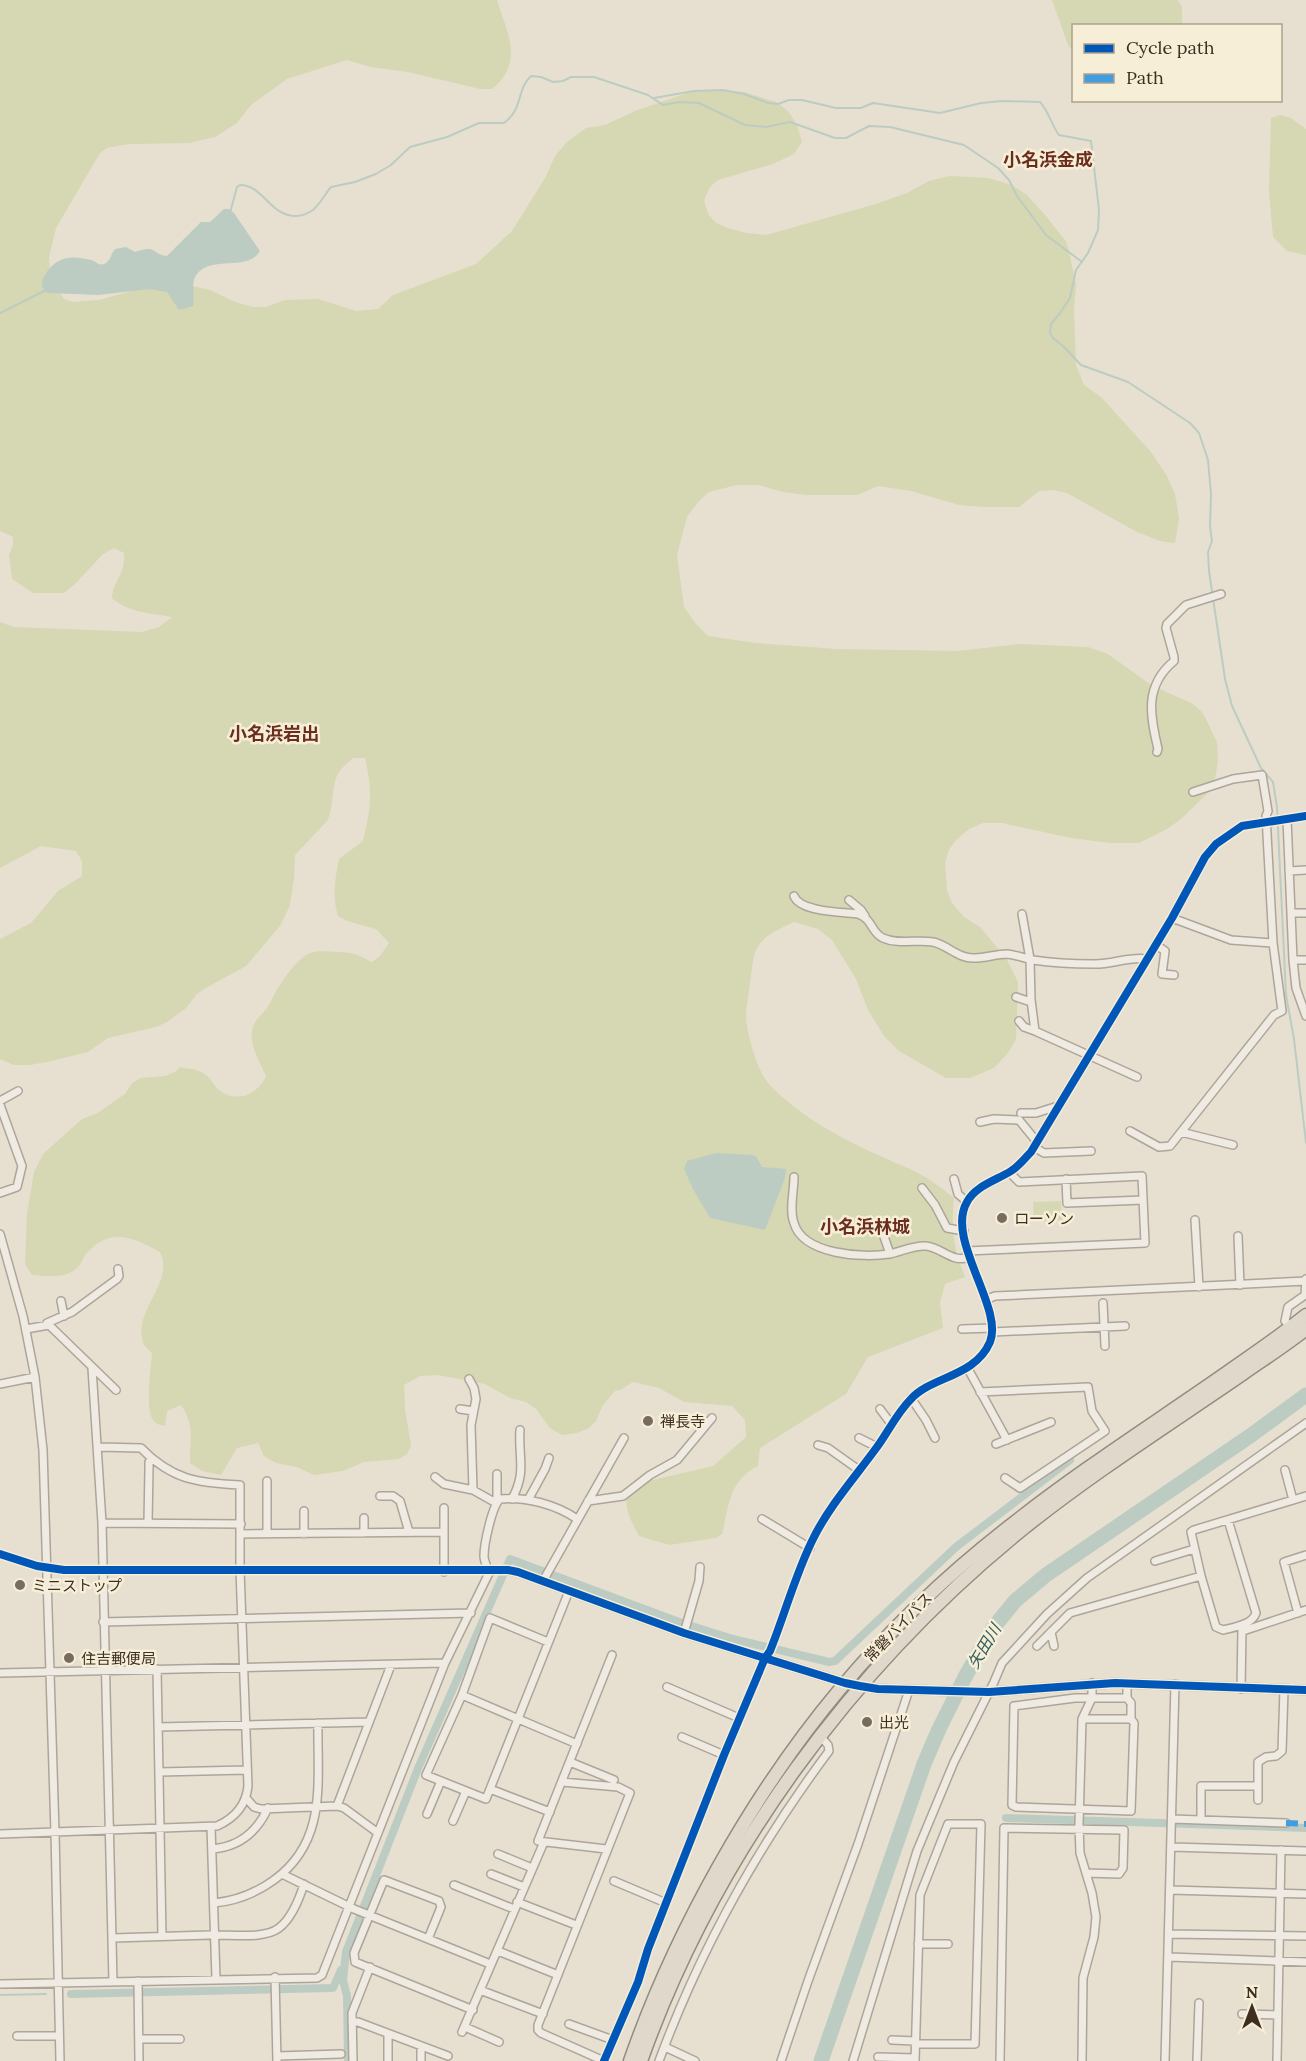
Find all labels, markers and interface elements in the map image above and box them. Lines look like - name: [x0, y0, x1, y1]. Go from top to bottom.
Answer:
- legend: [1072, 24, 1282, 102]
- text: Cycle path: [1126, 36, 1215, 59]
- text: Path: [1126, 66, 1164, 89]
- district label: 小名浜金成: [1003, 148, 1093, 171]
- district label: 小名浜岩出: [229, 722, 319, 745]
- place label: ローソン: [1014, 1209, 1074, 1228]
- marker: ローソン: [995, 1211, 1009, 1225]
- district label: 小名浜林城: [820, 1215, 910, 1238]
- place label: 禅長寺: [660, 1412, 705, 1431]
- marker: 禅長寺: [641, 1414, 655, 1428]
- place label: ミニストップ: [32, 1576, 122, 1595]
- marker: ミニストップ: [13, 1578, 27, 1592]
- street label: 常磐バイパス: [860, 1588, 936, 1666]
- water label: 矢田川: [963, 1619, 1006, 1672]
- place label: 住吉郵便局: [81, 1649, 156, 1668]
- marker: 住吉郵便局: [62, 1651, 76, 1665]
- place label: 出光: [879, 1713, 909, 1732]
- marker: 出光: [860, 1715, 874, 1729]
- north arrow: [1222, 1977, 1282, 2037]
- text: N: [1246, 1982, 1258, 2002]

